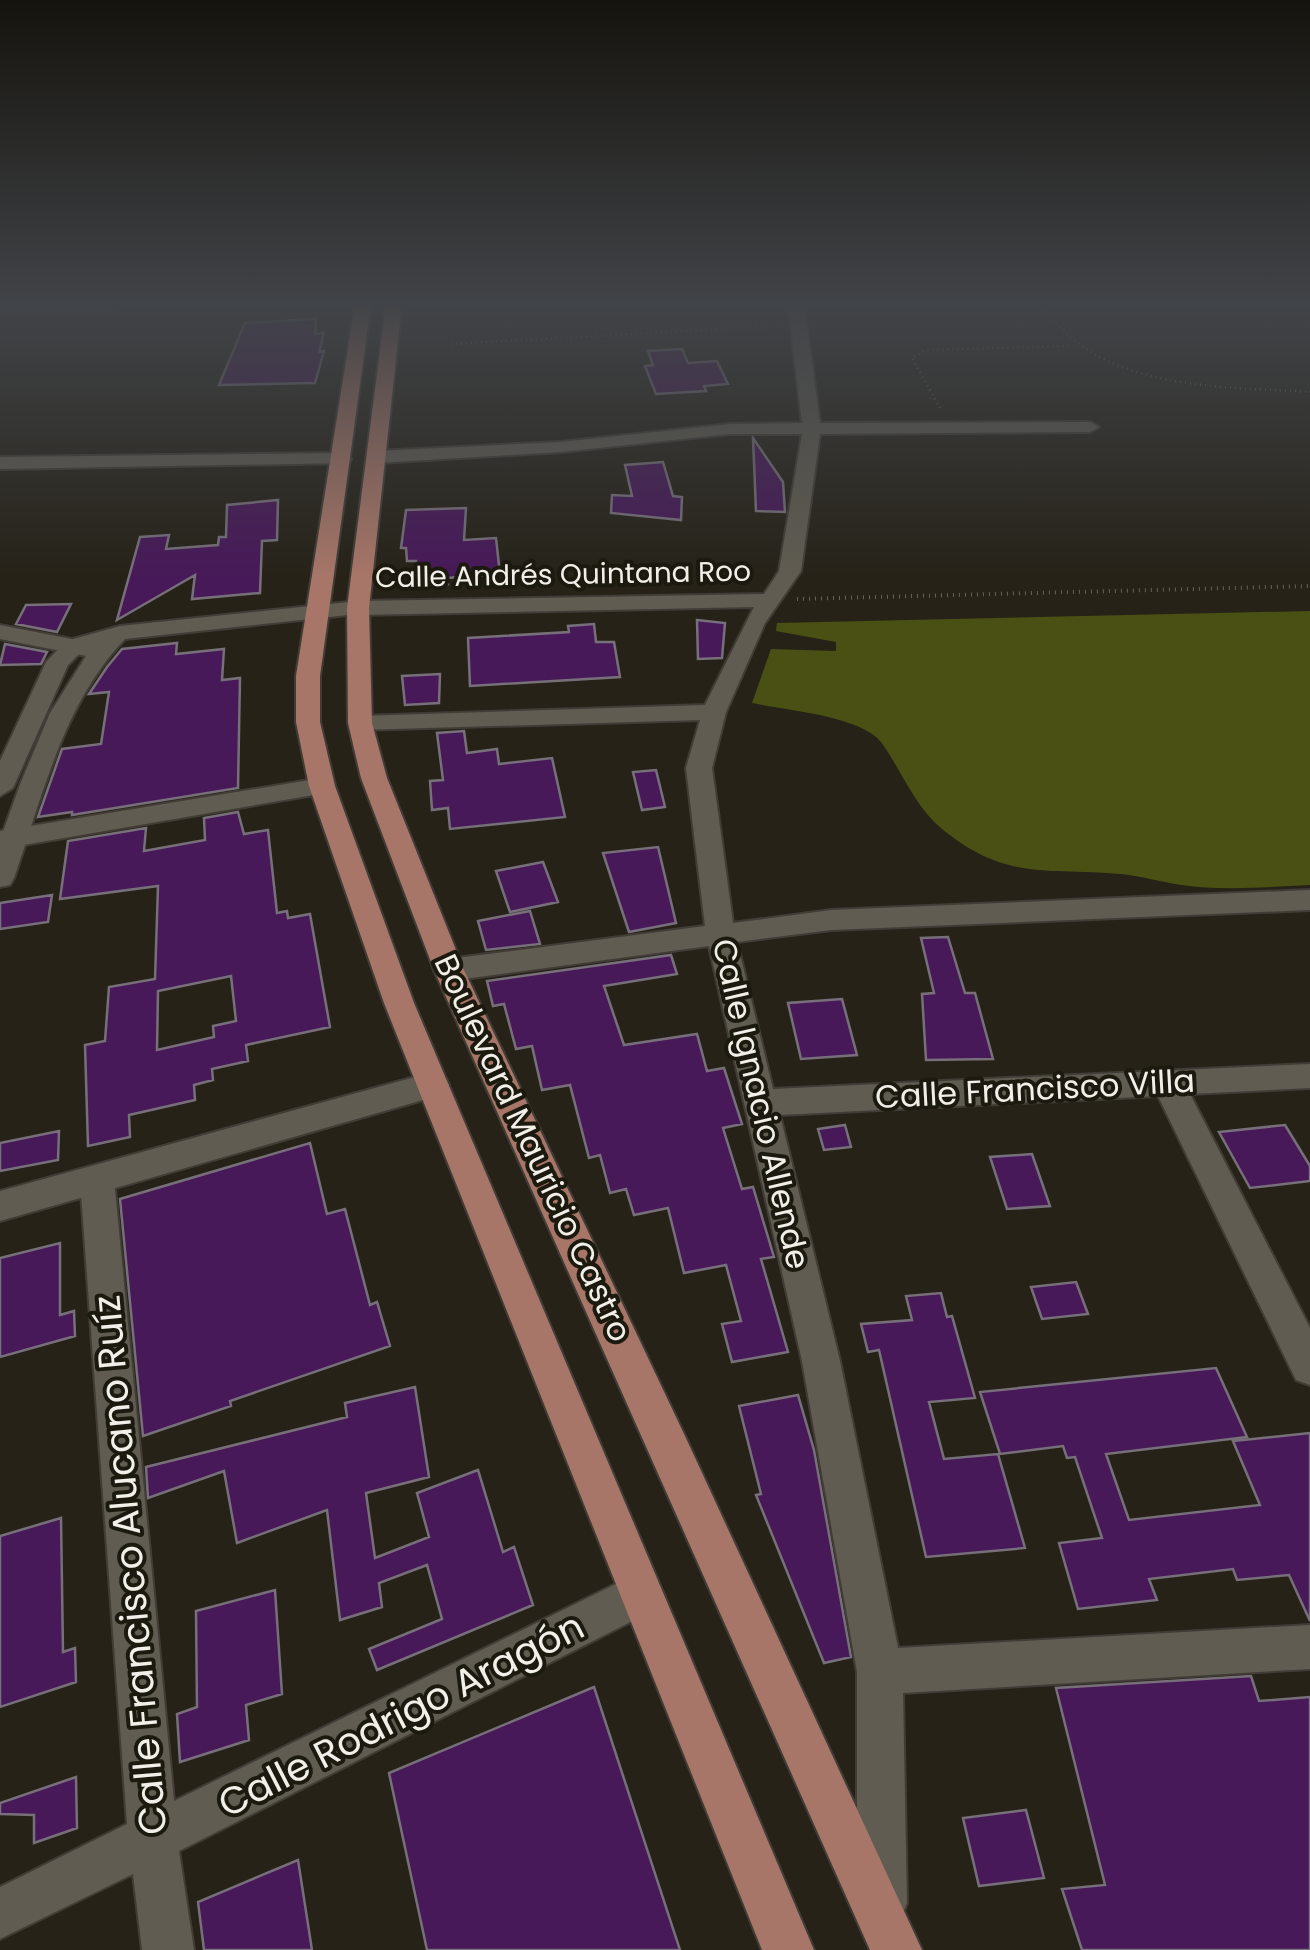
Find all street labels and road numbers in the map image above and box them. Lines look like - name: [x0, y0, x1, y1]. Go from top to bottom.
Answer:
- street label: Calle Andrés Quintana Roo: [375, 552, 751, 597]
- street label: Calle Ignacio Allende: [702, 934, 821, 1273]
- street label: Boulevard Mauricio Castro: [424, 947, 643, 1349]
- street label: Calle Francisco Villa: [874, 1058, 1196, 1119]
- street label: Calle Francisco Alucano Ruíz: [80, 1293, 179, 1837]
- street label: Calle Rodrigo Aragón: [209, 1599, 593, 1830]

